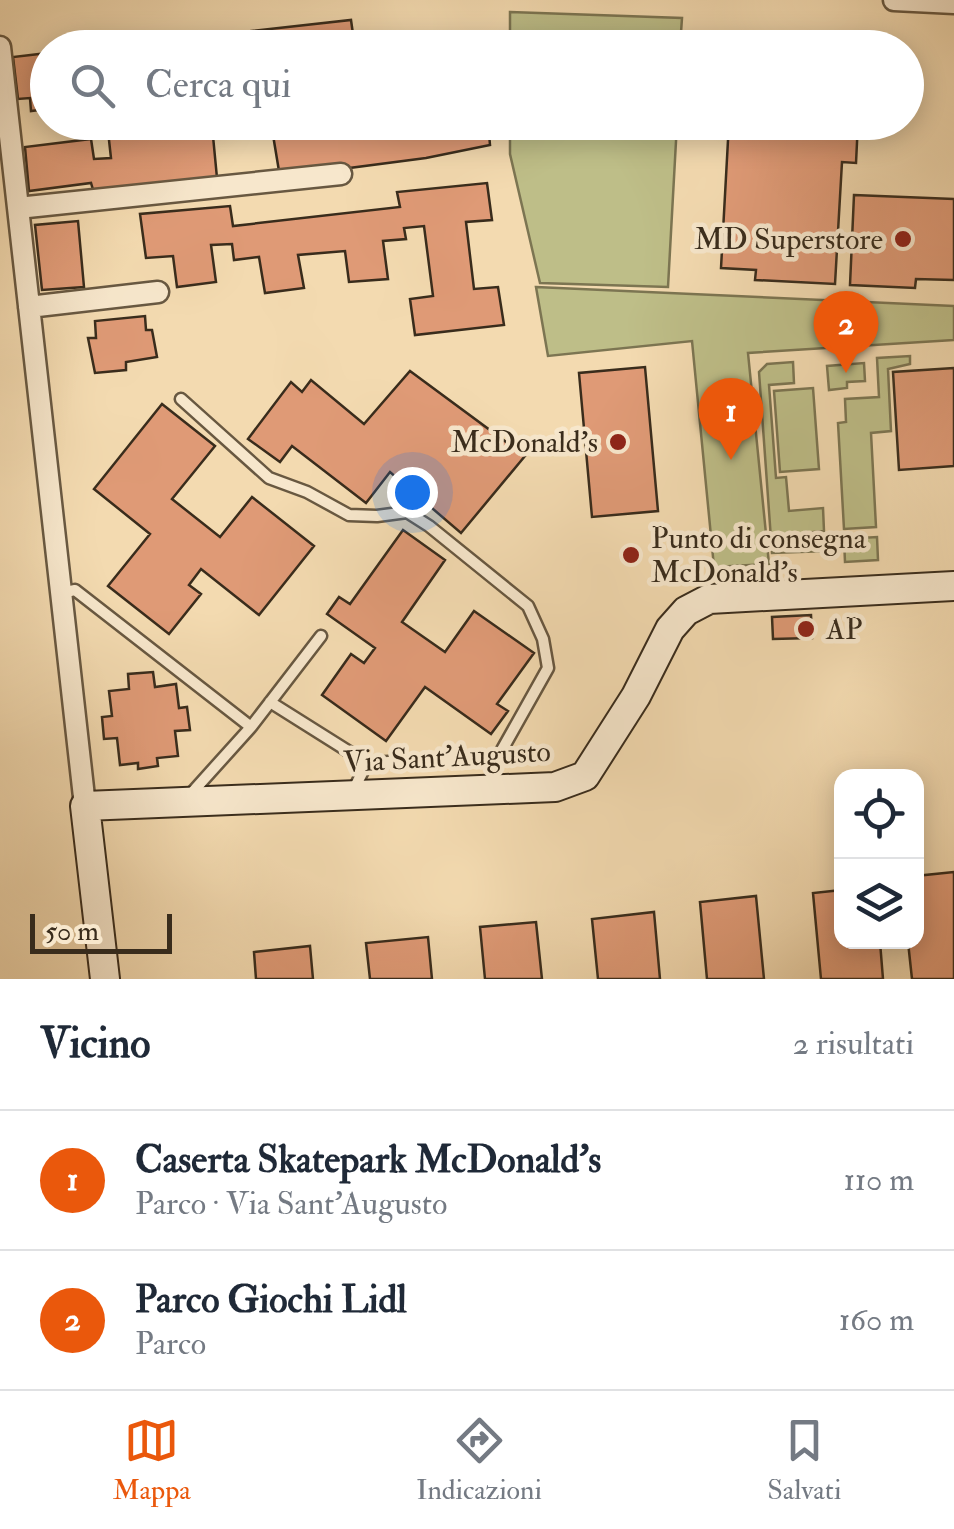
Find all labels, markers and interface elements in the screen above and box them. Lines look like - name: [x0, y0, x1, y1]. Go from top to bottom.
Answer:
- search box: [30, 30, 924, 140]
- icon: search: [65, 58, 120, 113]
- text: Cerca qui: [145, 61, 291, 109]
- place label: MD Superstore: [694, 221, 883, 258]
- marker: MD Superstore: [892, 228, 914, 250]
- pin: 2: [814, 290, 878, 373]
- pin: 1: [698, 378, 764, 460]
- place label: McDonald's: [451, 424, 598, 461]
- marker: McDonald's: [607, 431, 629, 453]
- your location: [387, 467, 438, 518]
- place label: Punto di consegna McDonald's: [651, 520, 867, 591]
- marker: Punto di consegna McDonald's: [620, 544, 642, 566]
- place label: AP: [825, 611, 863, 648]
- marker: AP: [795, 618, 817, 640]
- street label: Via Sant'Augusto: [342, 733, 552, 781]
- map controls: [834, 769, 924, 949]
- button: locate: [834, 769, 924, 859]
- button: layers: [834, 859, 924, 949]
- scale bar: [30, 909, 172, 954]
- text: 50 m: [45, 914, 99, 949]
- text: Vicino: [40, 1018, 150, 1070]
- text: 2 risultati: [793, 1024, 914, 1064]
- text: Caserta Skatepark McDonald's: [135, 1136, 601, 1184]
- text: 1: [67, 1160, 78, 1200]
- text: 110 m: [843, 1160, 914, 1200]
- text: Parco · Via Sant'Augusto: [135, 1184, 447, 1224]
- text: Parco Giochi Lidl: [135, 1276, 407, 1324]
- text: 2: [64, 1300, 81, 1340]
- text: 160 m: [839, 1300, 914, 1340]
- text: Parco: [135, 1324, 206, 1364]
- tab: Mappa: [113, 1413, 191, 1508]
- tab: Indicazioni: [416, 1413, 542, 1508]
- tab: Salvati: [767, 1413, 841, 1508]

